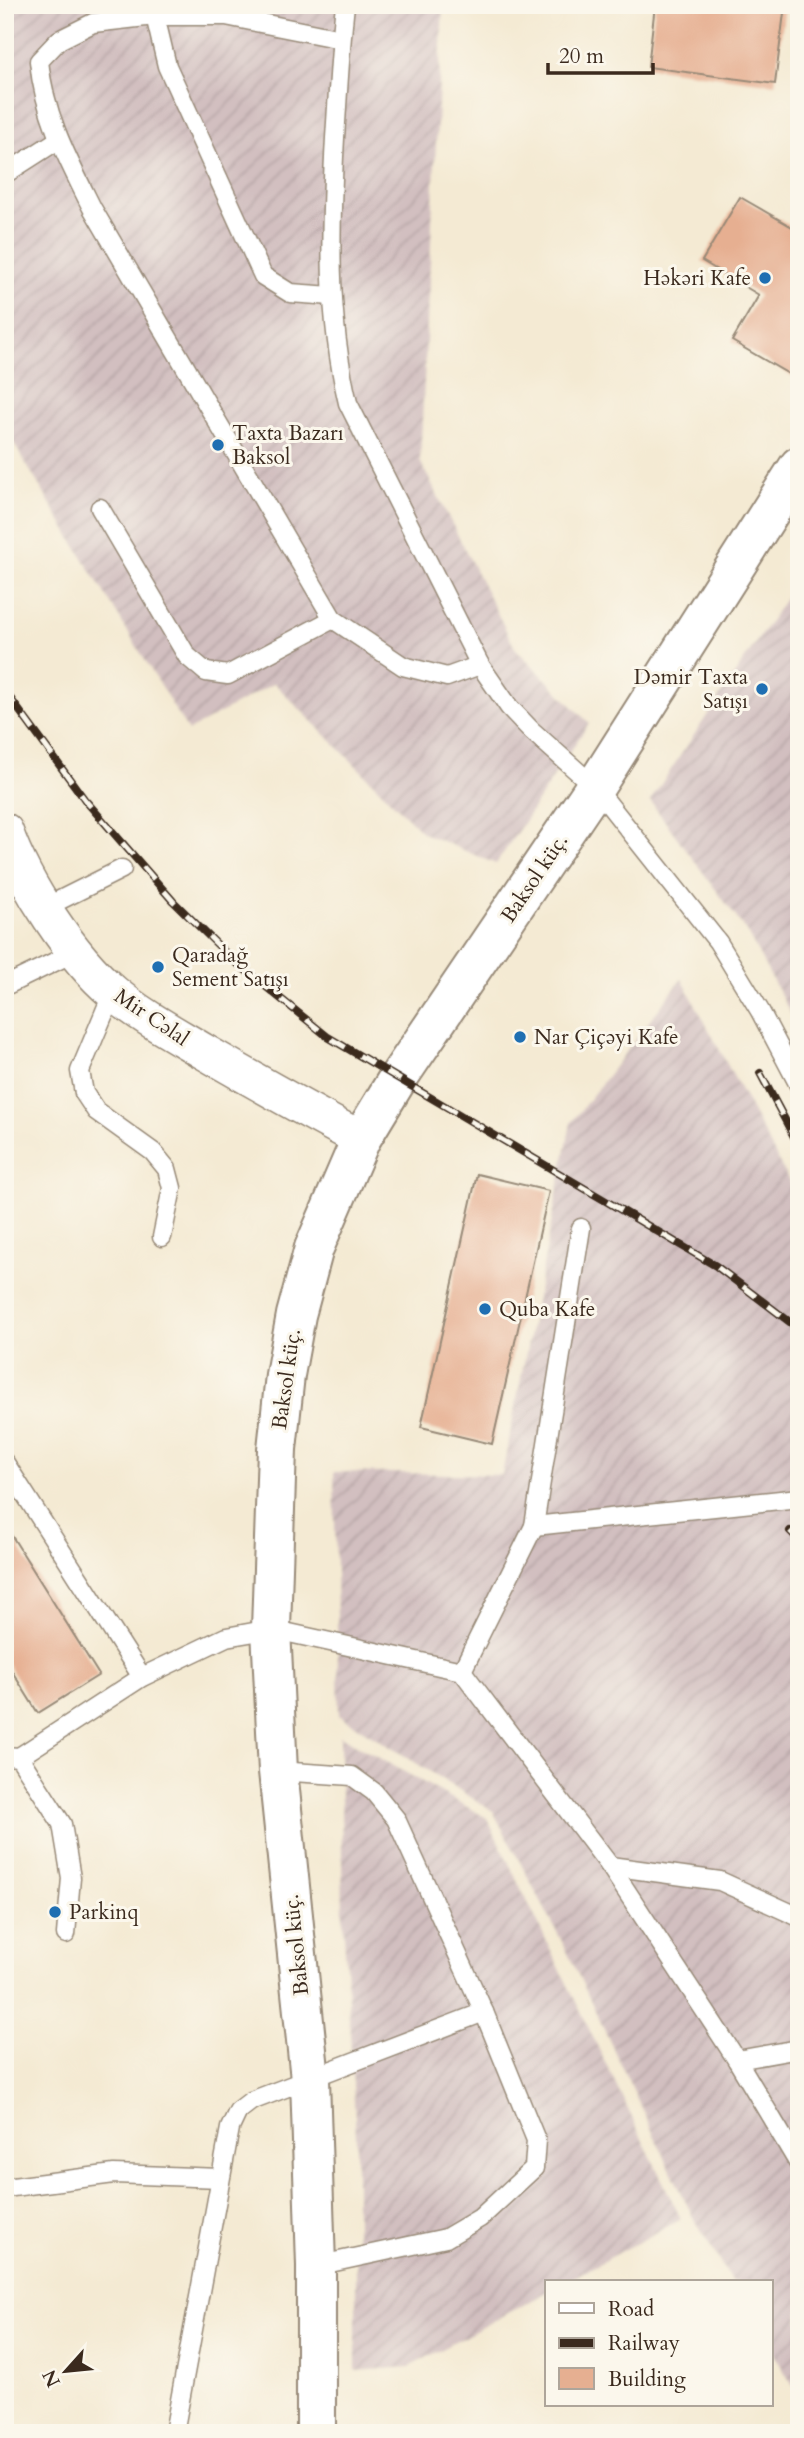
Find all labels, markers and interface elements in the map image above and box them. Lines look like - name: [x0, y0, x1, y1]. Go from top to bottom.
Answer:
- scale bar: [548, 32, 654, 76]
- text: 20 m: [559, 42, 604, 71]
- place label: Həkəri Kafe: [643, 264, 751, 293]
- marker: Həkəri Kafe: [757, 270, 773, 286]
- place label: Taxta Bazarı Baksol: [232, 419, 344, 472]
- marker: Taxta Bazarı Baksol: [210, 437, 226, 453]
- place label: Dəmir Taxta Satışı: [634, 663, 748, 716]
- marker: Dəmir Taxta Satışı: [754, 681, 770, 697]
- street label: Baksol küç.: [494, 828, 575, 929]
- place label: Qaradağ Sement Satışı: [172, 941, 289, 994]
- marker: Qaradağ Sement Satışı: [150, 959, 166, 975]
- street label: Mir Cəlal: [109, 982, 195, 1053]
- place label: Nar Çiçəyi Kafe: [534, 1023, 679, 1052]
- marker: Nar Çiçəyi Kafe: [512, 1029, 528, 1045]
- place label: Quba Kafe: [499, 1295, 595, 1324]
- marker: Quba Kafe: [477, 1301, 493, 1317]
- street label: Baksol küç.: [265, 1327, 308, 1431]
- street label: Baksol küç.: [277, 1893, 316, 1997]
- place label: Parkinq: [69, 1898, 139, 1927]
- marker: Parkinq: [47, 1904, 63, 1920]
- legend: [545, 2280, 772, 2406]
- text: Road: [608, 2295, 654, 2324]
- text: Railway: [608, 2329, 680, 2358]
- north arrow: [32, 2336, 102, 2406]
- text: N: [36, 2365, 67, 2392]
- text: Building: [608, 2365, 686, 2394]

